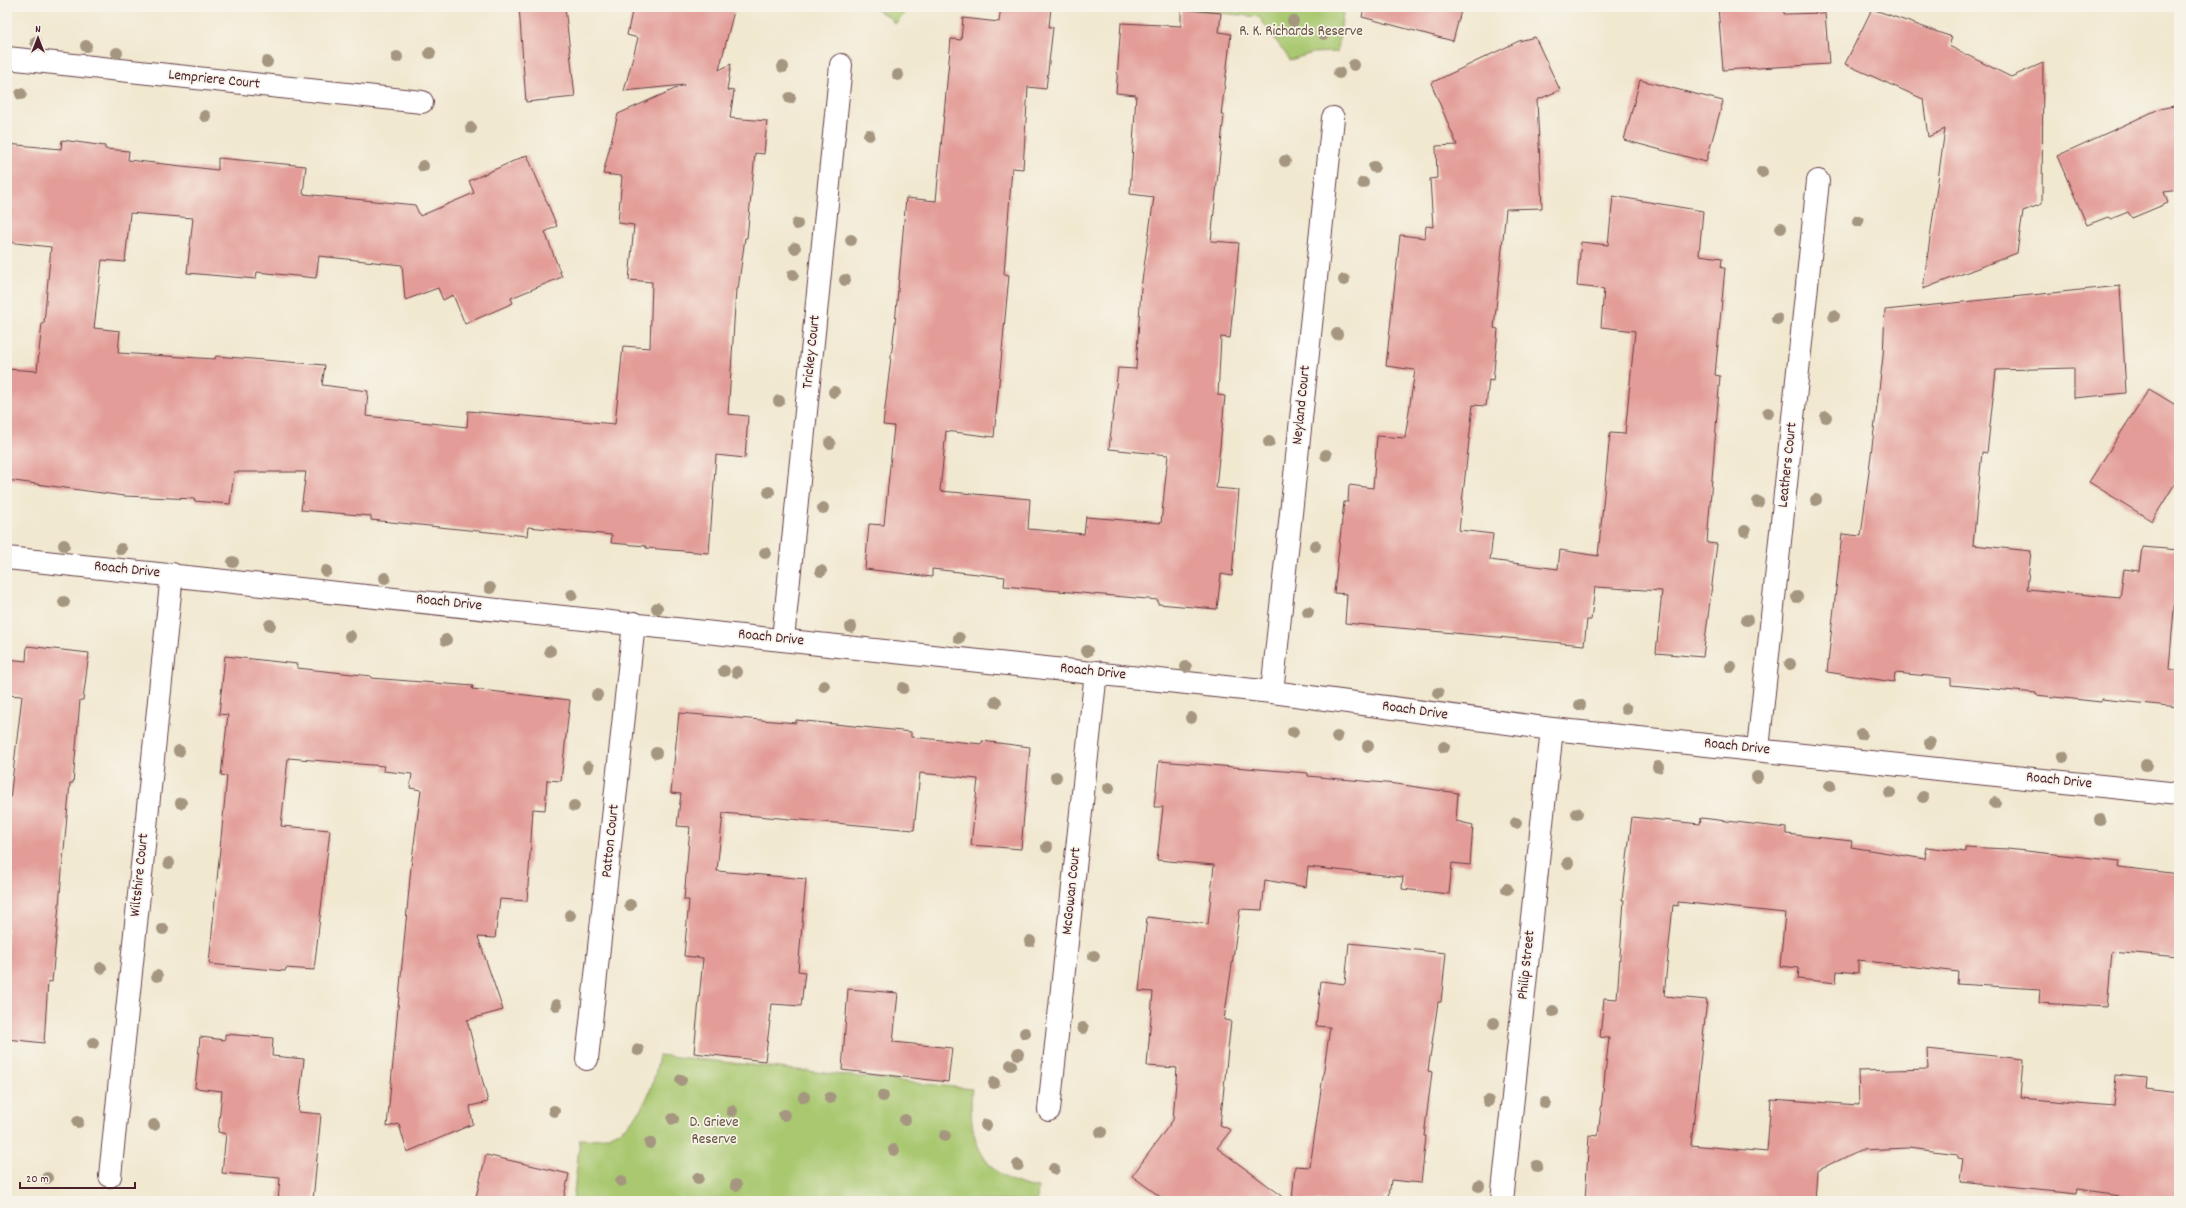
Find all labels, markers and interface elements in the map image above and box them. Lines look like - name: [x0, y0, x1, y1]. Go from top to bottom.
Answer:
- north arrow: [18, 18, 58, 58]
- park label: R. K. Richards Reserve: [1239, 21, 1363, 43]
- text: N: [35, 22, 41, 38]
- street label: Lempriere Court: [167, 64, 261, 96]
- street label: Trickey Court: [797, 313, 827, 390]
- street label: Neyland Court: [1287, 364, 1317, 446]
- street label: Leathers Court: [1773, 421, 1803, 509]
- street label: Roach Drive: [93, 556, 161, 584]
- street label: Roach Drive: [415, 589, 483, 617]
- street label: Roach Drive: [737, 624, 805, 652]
- street label: Roach Drive: [1059, 658, 1127, 686]
- street label: Roach Drive: [1381, 695, 1450, 727]
- street label: Roach Drive: [1703, 733, 1771, 761]
- street label: Roach Drive: [2025, 767, 2093, 795]
- street label: Patton Court: [596, 803, 626, 879]
- street label: Wiltshire Court: [125, 832, 155, 918]
- street label: McGowan Court: [1056, 846, 1088, 936]
- street label: Philip Street: [1512, 929, 1542, 1001]
- park label: D. Grieve Reserve: [689, 1112, 739, 1151]
- scale bar: [20, 1164, 135, 1190]
- text: 20 m: [26, 1171, 49, 1188]

